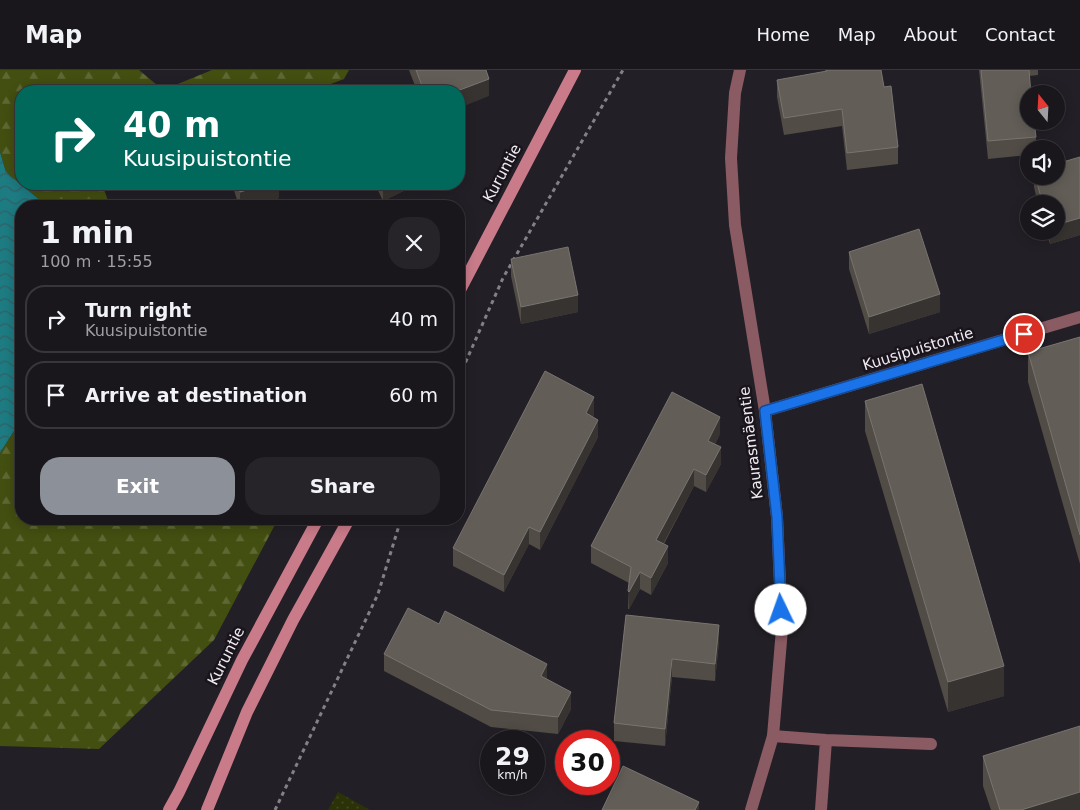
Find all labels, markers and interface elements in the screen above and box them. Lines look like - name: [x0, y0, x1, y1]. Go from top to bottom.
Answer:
- text: Map: [25, 21, 82, 49]
- text: Home: [757, 24, 810, 45]
- text: Map: [838, 24, 876, 45]
- text: About: [904, 24, 957, 45]
- text: Contact: [985, 24, 1055, 45]
- north arrow: [1020, 85, 1065, 130]
- map controls: [1020, 85, 1065, 240]
- icon: right: [40, 105, 105, 170]
- text: 40 m: [123, 105, 220, 145]
- button: sound: [1020, 140, 1065, 185]
- street label: Kuruntie: [479, 141, 525, 205]
- text: Kuusipuistontie: [123, 146, 292, 171]
- button: layers: [1020, 195, 1065, 240]
- text: 1 min: [40, 215, 134, 250]
- button: close: [388, 217, 440, 269]
- text: 100 m · 15:55: [40, 252, 153, 271]
- text: Turn right: [85, 299, 191, 321]
- icon: right: [42, 305, 70, 333]
- text: 40 m: [389, 308, 438, 330]
- pin: [1003, 313, 1045, 355]
- icon: arrive: [1010, 320, 1038, 348]
- text: Kuusipuistontie: [85, 321, 208, 340]
- street label: Kuusipuistontie: [860, 324, 976, 374]
- icon: arrive: [42, 381, 70, 409]
- text: Arrive at destination: [85, 384, 307, 406]
- text: 60 m: [389, 384, 438, 406]
- street label: Kaurasmäentie: [735, 386, 767, 500]
- button: Exit: [40, 457, 235, 515]
- button: Share: [245, 457, 440, 515]
- position arrow: [754, 583, 806, 635]
- street label: Kuruntie: [204, 624, 248, 688]
- speed limit sign: 30: [555, 730, 620, 795]
- text: 29: [495, 742, 530, 771]
- text: km/h: [497, 768, 528, 782]

